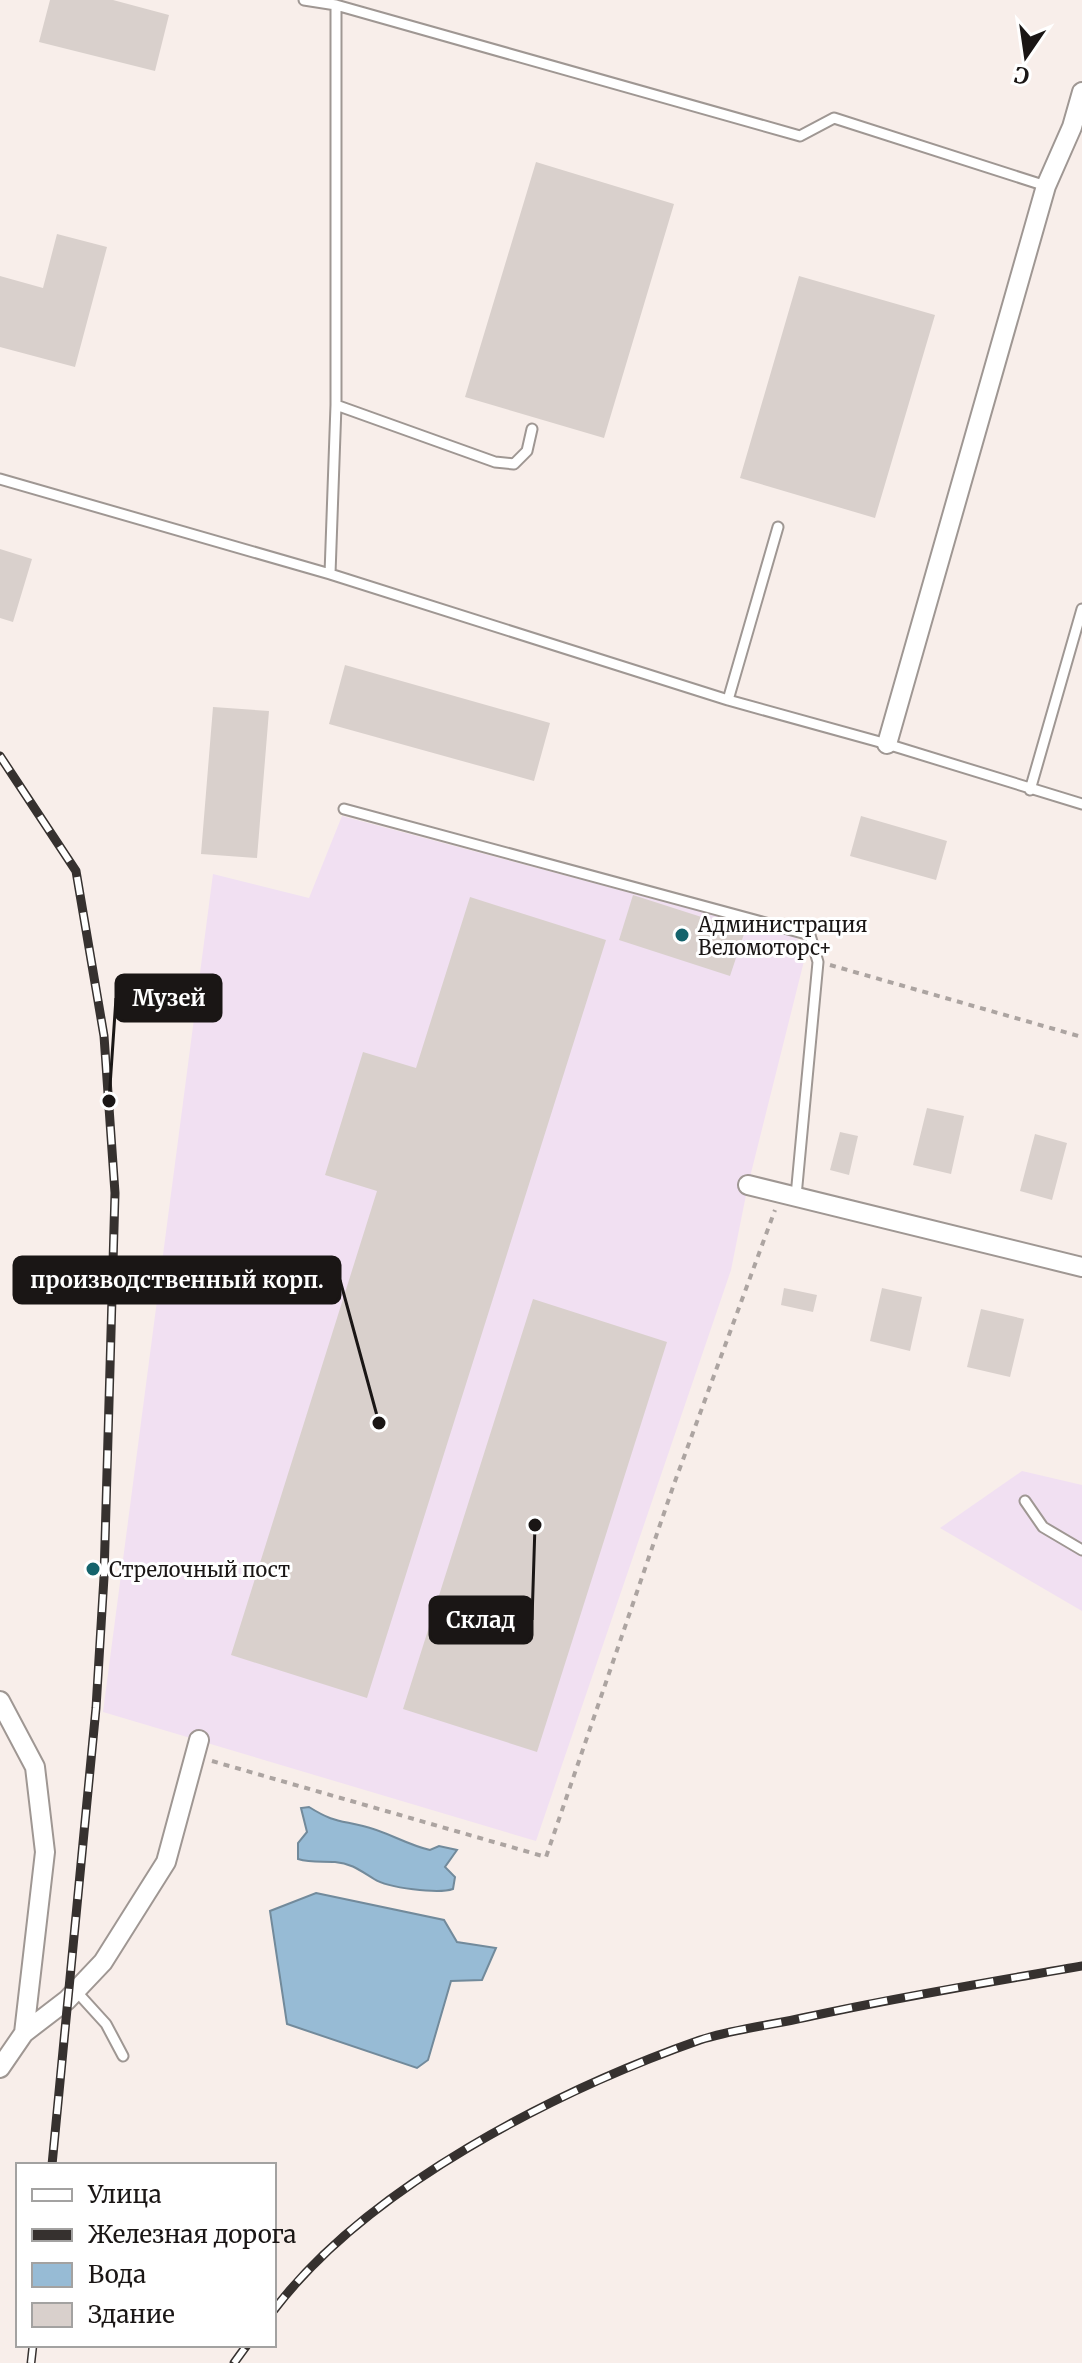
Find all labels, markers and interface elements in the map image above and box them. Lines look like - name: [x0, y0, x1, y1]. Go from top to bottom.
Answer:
- north arrow: [986, 16, 1066, 96]
- text: С: [1011, 60, 1032, 91]
- place label: Администрация Веломоторс+: [697, 912, 867, 960]
- marker: Администрация Веломоторс+: [673, 926, 691, 944]
- callout: Музей: [116, 975, 221, 1021]
- text: Музей: [132, 984, 206, 1012]
- callout: производственный корп.: [14, 1257, 340, 1303]
- text: производственный корп.: [30, 1266, 324, 1294]
- place label: Стрелочный пост: [109, 1557, 290, 1582]
- marker: Стрелочный пост: [84, 1560, 102, 1578]
- callout: Склад: [430, 1597, 532, 1643]
- text: Склад: [446, 1606, 516, 1634]
- legend: [16, 2163, 276, 2347]
- text: Улица: [87, 2179, 162, 2210]
- text: Железная дорога: [88, 2219, 296, 2250]
- text: Вода: [88, 2259, 146, 2290]
- text: Здание: [88, 2299, 175, 2330]

